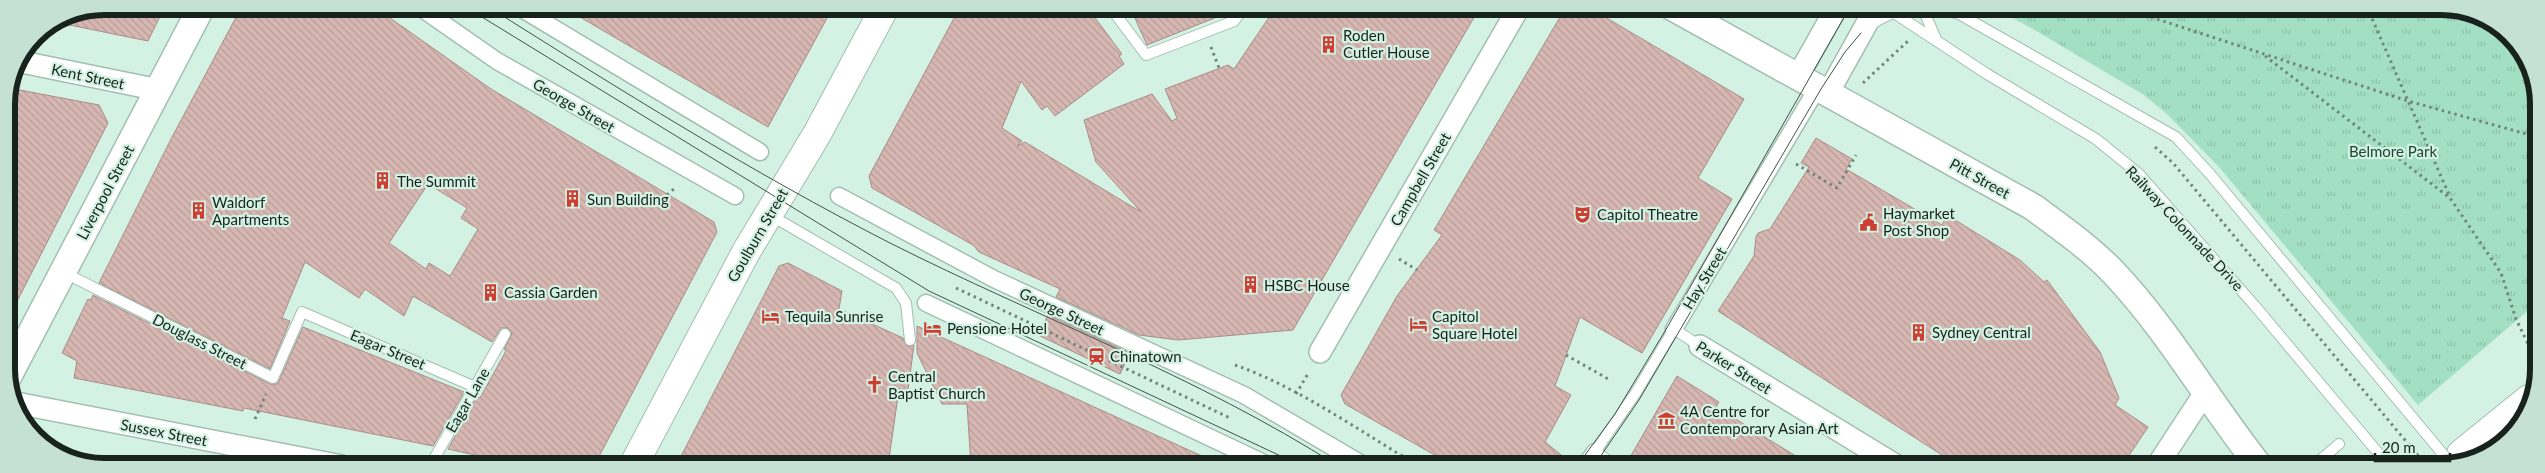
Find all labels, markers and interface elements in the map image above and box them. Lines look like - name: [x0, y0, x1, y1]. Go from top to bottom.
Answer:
- place label: Roden Cutler House: [1343, 26, 1430, 61]
- building icon: Roden Cutler House: [1319, 34, 1339, 54]
- street label: Kent Street: [50, 59, 127, 93]
- street label: George Street: [530, 74, 619, 136]
- street label: Campbell Street: [1386, 129, 1454, 229]
- street label: Liverpool Street: [73, 141, 138, 242]
- park label: Belmore Park: [2349, 142, 2437, 160]
- street label: Pitt Street: [1947, 154, 2014, 202]
- street label: Railway Colonnade Drive: [2122, 162, 2248, 294]
- building icon: The Summit: [373, 171, 393, 191]
- place label: The Summit: [397, 172, 476, 190]
- street label: Goulburn Street: [723, 184, 791, 285]
- building icon: Sun Building: [563, 189, 583, 209]
- place label: Sun Building: [587, 190, 669, 208]
- place label: Waldorf Apartments: [212, 193, 289, 228]
- building icon: Waldorf Apartments: [188, 201, 208, 221]
- theatre icon: Capitol Theatre: [1573, 204, 1593, 224]
- place label: Haymarket Post Shop: [1883, 204, 1956, 239]
- place label: Capitol Theatre: [1597, 205, 1698, 223]
- public building icon: Haymarket Post Shop: [1859, 212, 1879, 232]
- street label: Hay Street: [1678, 243, 1730, 312]
- building icon: HSBC House: [1240, 275, 1260, 295]
- place label: HSBC House: [1264, 276, 1350, 294]
- building icon: Cassia Garden: [480, 282, 500, 302]
- place label: Cassia Garden: [504, 283, 598, 301]
- street label: George Street: [1017, 284, 1108, 339]
- hotel icon: Tequila Sunrise: [761, 306, 781, 326]
- place label: Tequila Sunrise: [785, 307, 883, 325]
- place label: Capitol Square Hotel: [1432, 307, 1518, 342]
- street label: Douglass Street: [150, 310, 251, 373]
- hotel icon: Capitol Square Hotel: [1408, 315, 1428, 335]
- hotel icon: Pensione Hotel: [923, 318, 943, 338]
- place label: Pensione Hotel: [947, 319, 1047, 337]
- building icon: Sydney Central: [1908, 322, 1928, 342]
- place label: Sydney Central: [1932, 323, 2031, 341]
- street label: Eagar Street: [348, 325, 429, 373]
- street label: Parker Street: [1693, 337, 1775, 398]
- station icon: Chinatown: [1086, 346, 1106, 366]
- place label: Chinatown: [1110, 347, 1182, 365]
- street label: Eagar Lane: [441, 364, 493, 436]
- place label: Central Baptist Church: [888, 367, 986, 402]
- church icon: Central Baptist Church: [864, 375, 884, 395]
- place label: 4A Centre for Contemporary Asian Art: [1680, 402, 1839, 437]
- museum icon: 4A Centre for Contemporary Asian Art: [1656, 410, 1676, 430]
- street label: Sussex Street: [119, 415, 210, 449]
- scale bar: [2375, 430, 2450, 462]
- text: 20 m: [2382, 438, 2416, 456]

